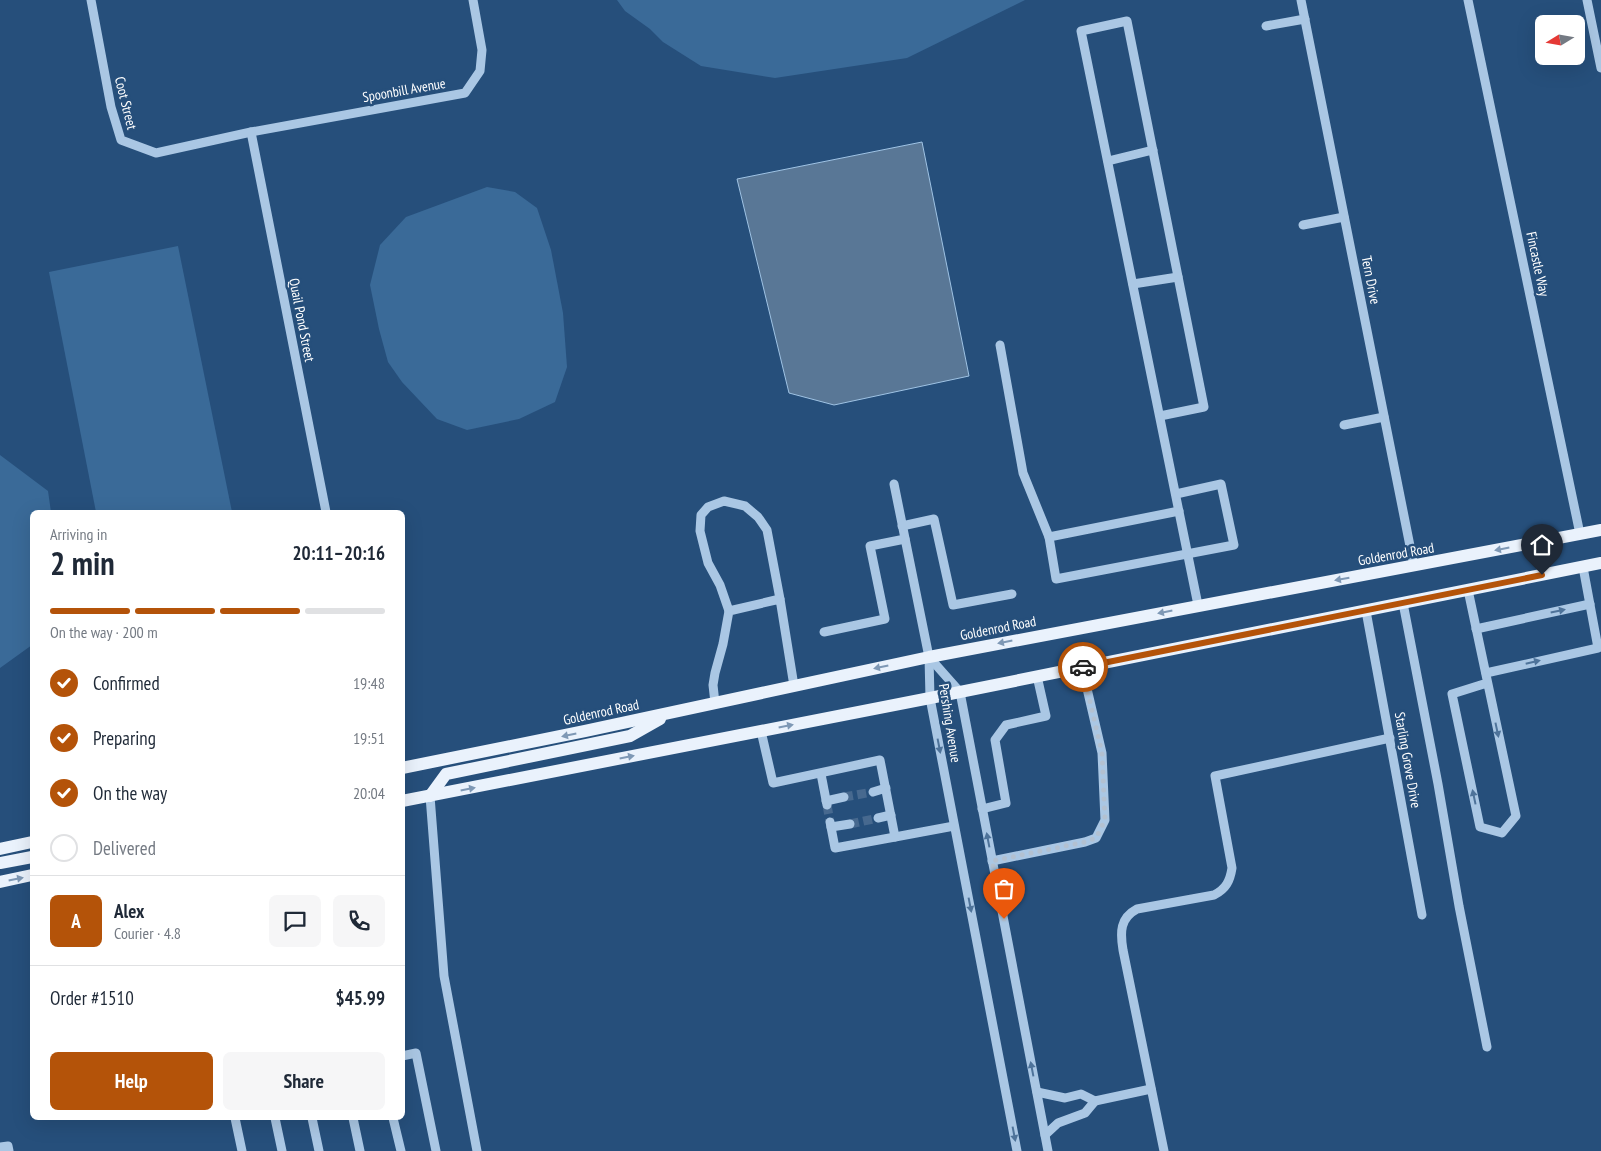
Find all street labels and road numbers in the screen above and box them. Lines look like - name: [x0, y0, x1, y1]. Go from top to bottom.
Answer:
- street label: Spoonbill Avenue: [361, 74, 447, 106]
- street label: Coot Street: [111, 75, 141, 131]
- street label: Fincastle Way: [1522, 230, 1554, 299]
- street label: Tern Drive: [1357, 254, 1385, 306]
- street label: Quail Pond Street: [285, 277, 319, 363]
- street label: Goldenrod Road: [1357, 538, 1435, 570]
- street label: Goldenrod Road: [958, 612, 1038, 644]
- street label: Pershing Avenue: [935, 682, 965, 764]
- street label: Goldenrod Road: [561, 695, 641, 729]
- street label: Starling Grove Drive: [1391, 711, 1425, 810]

